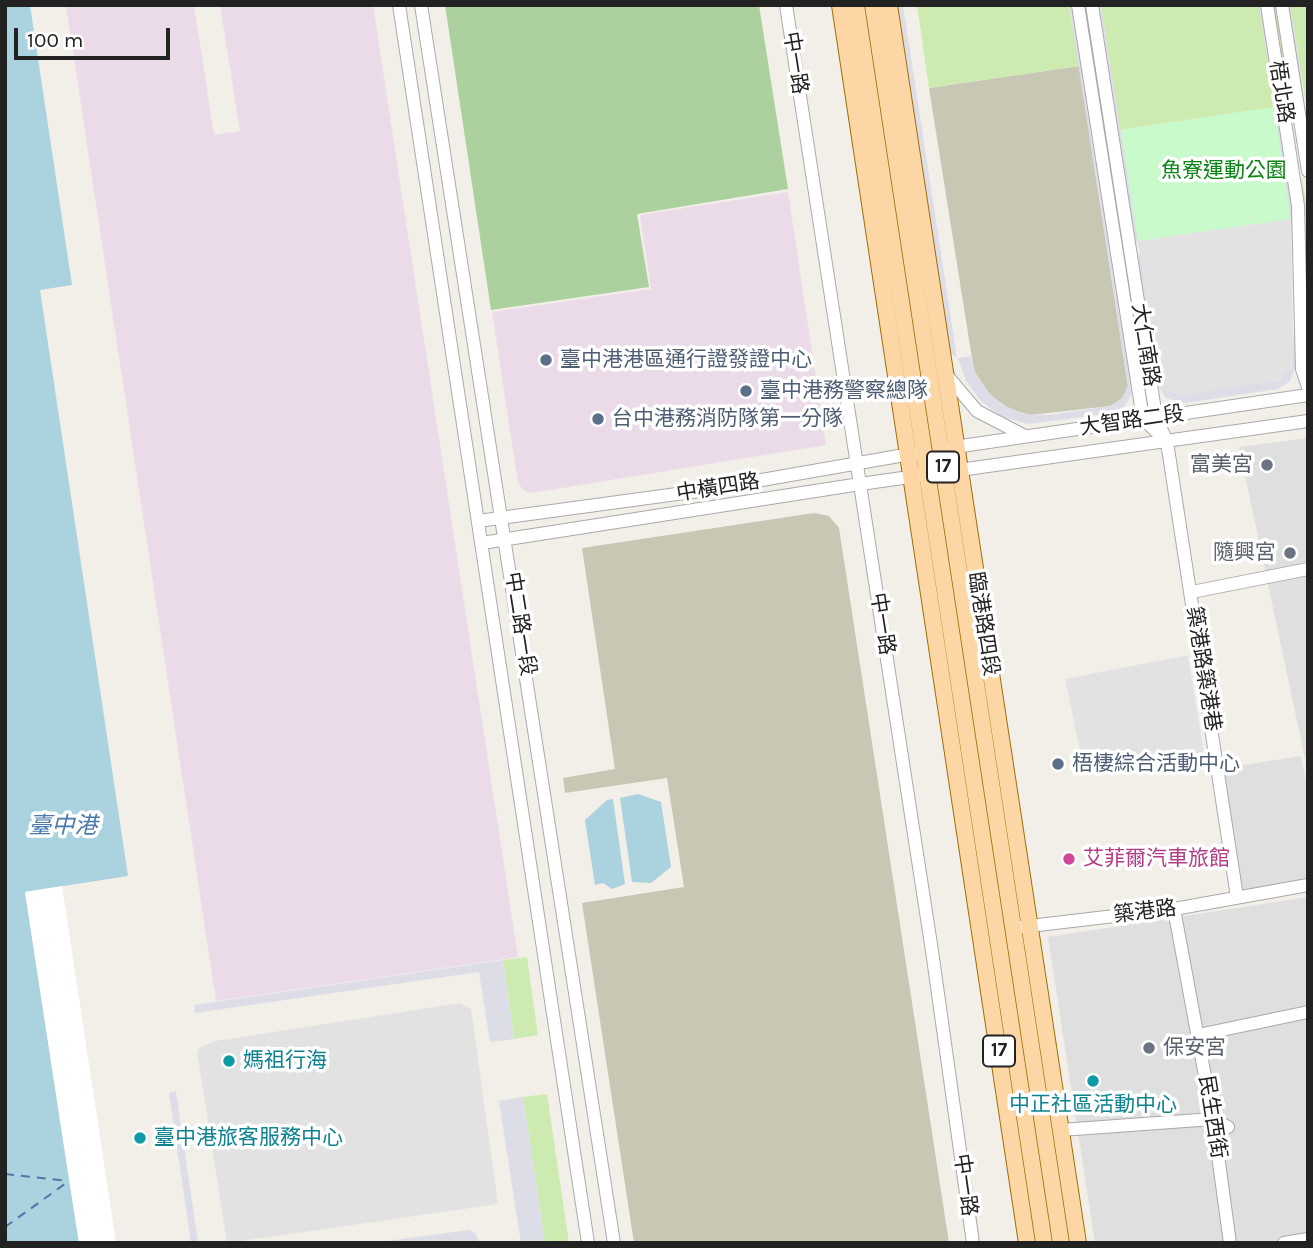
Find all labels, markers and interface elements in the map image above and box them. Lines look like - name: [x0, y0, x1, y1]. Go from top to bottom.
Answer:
- scale bar: [18, 14, 173, 58]
- text: 100 m: [27, 28, 84, 52]
- street label: 中一路: [778, 30, 812, 96]
- street label: 梧北路: [1264, 59, 1298, 125]
- park label: 魚寮運動公園: [1161, 158, 1287, 184]
- street label: 大仁南路: [1126, 302, 1164, 388]
- place label: 臺中港港區通行證發證中心: [560, 347, 812, 373]
- marker: 臺中港港區通行證發證中心: [538, 352, 554, 368]
- place label: 臺中港務警察總隊: [760, 378, 928, 404]
- marker: 臺中港務警察總隊: [738, 383, 754, 399]
- street label: 大智路二段: [1078, 401, 1186, 441]
- place label: 台中港務消防隊第一分隊: [612, 406, 843, 432]
- marker: 台中港務消防隊第一分隊: [590, 411, 606, 427]
- road number: 17: [927, 452, 959, 482]
- place label: 富美宮: [1190, 452, 1253, 478]
- marker: 富美宮: [1259, 457, 1275, 473]
- street label: 中橫四路: [675, 469, 761, 507]
- place label: 隨興宮: [1213, 540, 1276, 566]
- marker: 隨興宮: [1282, 545, 1298, 561]
- street label: 中二路一段: [499, 570, 541, 678]
- street label: 臨港路四段: [962, 570, 1004, 678]
- street label: 中一路: [865, 591, 899, 657]
- street label: 築港路築港巷: [1181, 605, 1225, 733]
- place label: 梧棲綜合活動中心: [1072, 751, 1240, 777]
- marker: 梧棲綜合活動中心: [1050, 756, 1066, 772]
- water label: 臺中港: [29, 812, 97, 840]
- place label: 艾菲爾汽車旅館: [1083, 846, 1230, 872]
- marker: 艾菲爾汽車旅館: [1061, 851, 1077, 867]
- street label: 築港路: [1112, 896, 1178, 928]
- place label: 保安宮: [1163, 1035, 1226, 1061]
- road number: 17: [983, 1036, 1015, 1066]
- marker: 保安宮: [1141, 1040, 1157, 1056]
- place label: 媽祖行海: [243, 1048, 327, 1074]
- marker: 媽祖行海: [221, 1053, 237, 1069]
- marker: 中正社區活動中心: [1085, 1073, 1101, 1089]
- street label: 民生西街: [1193, 1074, 1231, 1160]
- place label: 中正社區活動中心: [1009, 1092, 1177, 1118]
- place label: 臺中港旅客服務中心: [154, 1125, 343, 1151]
- marker: 臺中港旅客服務中心: [132, 1130, 148, 1146]
- street label: 中一路: [948, 1152, 982, 1218]

